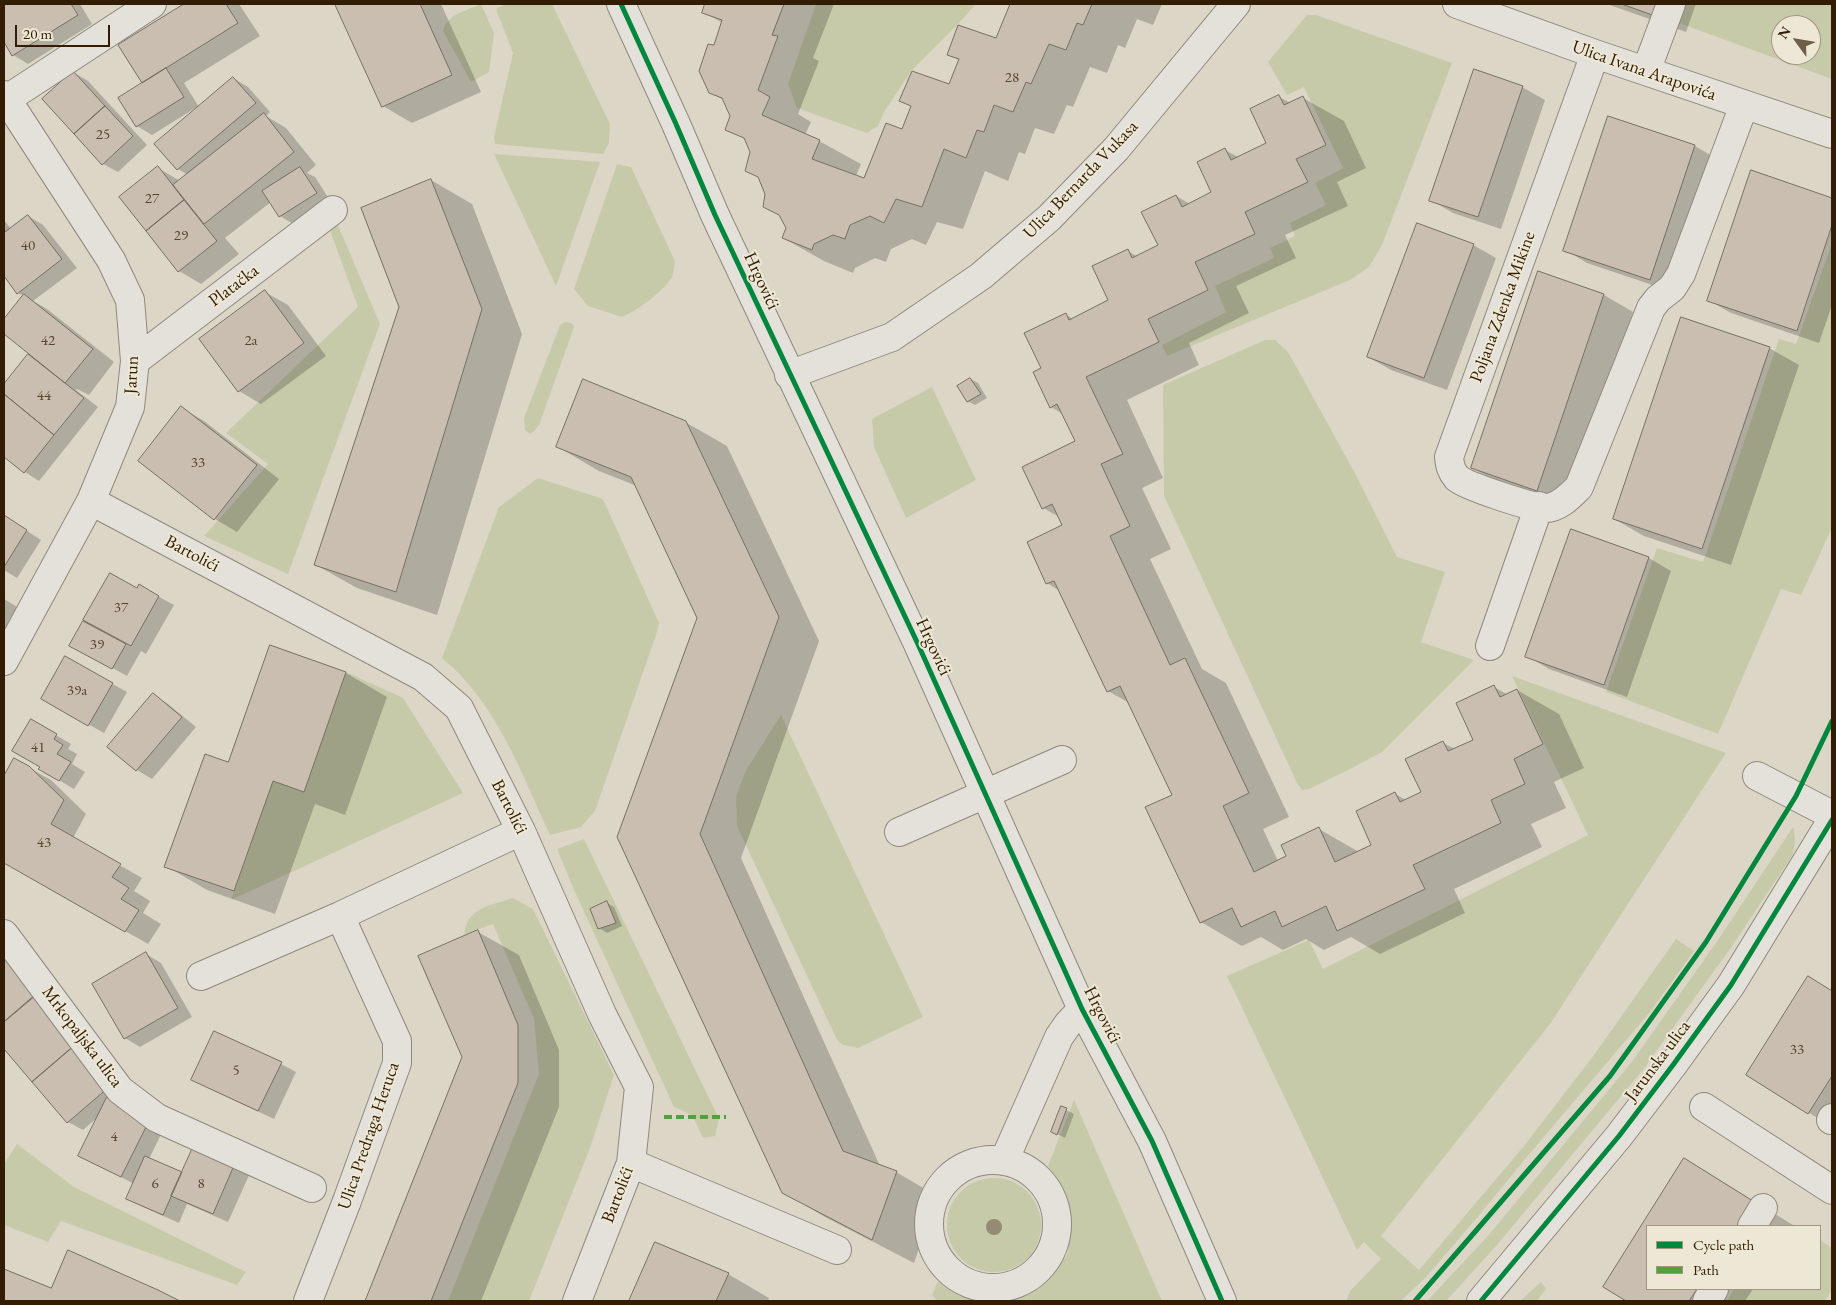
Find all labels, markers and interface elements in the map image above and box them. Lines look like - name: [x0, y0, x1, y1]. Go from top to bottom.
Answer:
- scale bar: [18, 15, 112, 47]
- north arrow: [1771, 15, 1821, 65]
- text: N: [1773, 23, 1795, 42]
- text: 20 m: [23, 24, 52, 43]
- street label: Ulica Ivana Arapovića: [1569, 36, 1719, 106]
- house number: 28: [1005, 69, 1019, 87]
- street label: Ulica Bernarda Vukasa: [1019, 116, 1143, 244]
- house number: 25: [96, 126, 110, 144]
- house number: 27: [145, 190, 159, 208]
- house number: 29: [174, 227, 188, 245]
- street label: Poljana Zdenka Mikine: [1466, 228, 1540, 386]
- house number: 40: [21, 237, 35, 255]
- street label: Hrgovići: [738, 249, 784, 313]
- street label: Platačka: [205, 260, 263, 312]
- house number: 42: [41, 332, 55, 350]
- house number: 2a: [244, 332, 258, 350]
- street label: Jarun: [120, 355, 144, 395]
- house number: 44: [37, 387, 51, 405]
- house number: 33: [191, 454, 205, 472]
- street label: Bartolići: [161, 531, 223, 577]
- house number: 37: [114, 599, 128, 617]
- street label: Hrgovići: [910, 615, 956, 679]
- house number: 39: [90, 636, 104, 654]
- house number: 39a: [67, 682, 87, 700]
- house number: 41: [31, 739, 45, 757]
- street label: Bartolići: [486, 776, 532, 838]
- house number: 43: [37, 834, 51, 852]
- street label: Mrkopaljska ulica: [37, 982, 127, 1092]
- street label: Hrgovići: [1079, 983, 1125, 1047]
- street label: Jarunska ulica: [1621, 1016, 1695, 1106]
- house number: 33: [1790, 1041, 1804, 1059]
- street label: Ulica Predraga Heruca: [334, 1059, 404, 1213]
- house number: 5: [232, 1062, 240, 1080]
- house number: 4: [110, 1128, 118, 1146]
- street label: Bartolići: [597, 1164, 639, 1226]
- house number: 6: [151, 1175, 159, 1193]
- house number: 8: [197, 1175, 205, 1193]
- legend: [1646, 1225, 1821, 1290]
- text: Cycle path: [1693, 1235, 1754, 1254]
- text: Path: [1693, 1260, 1719, 1279]

